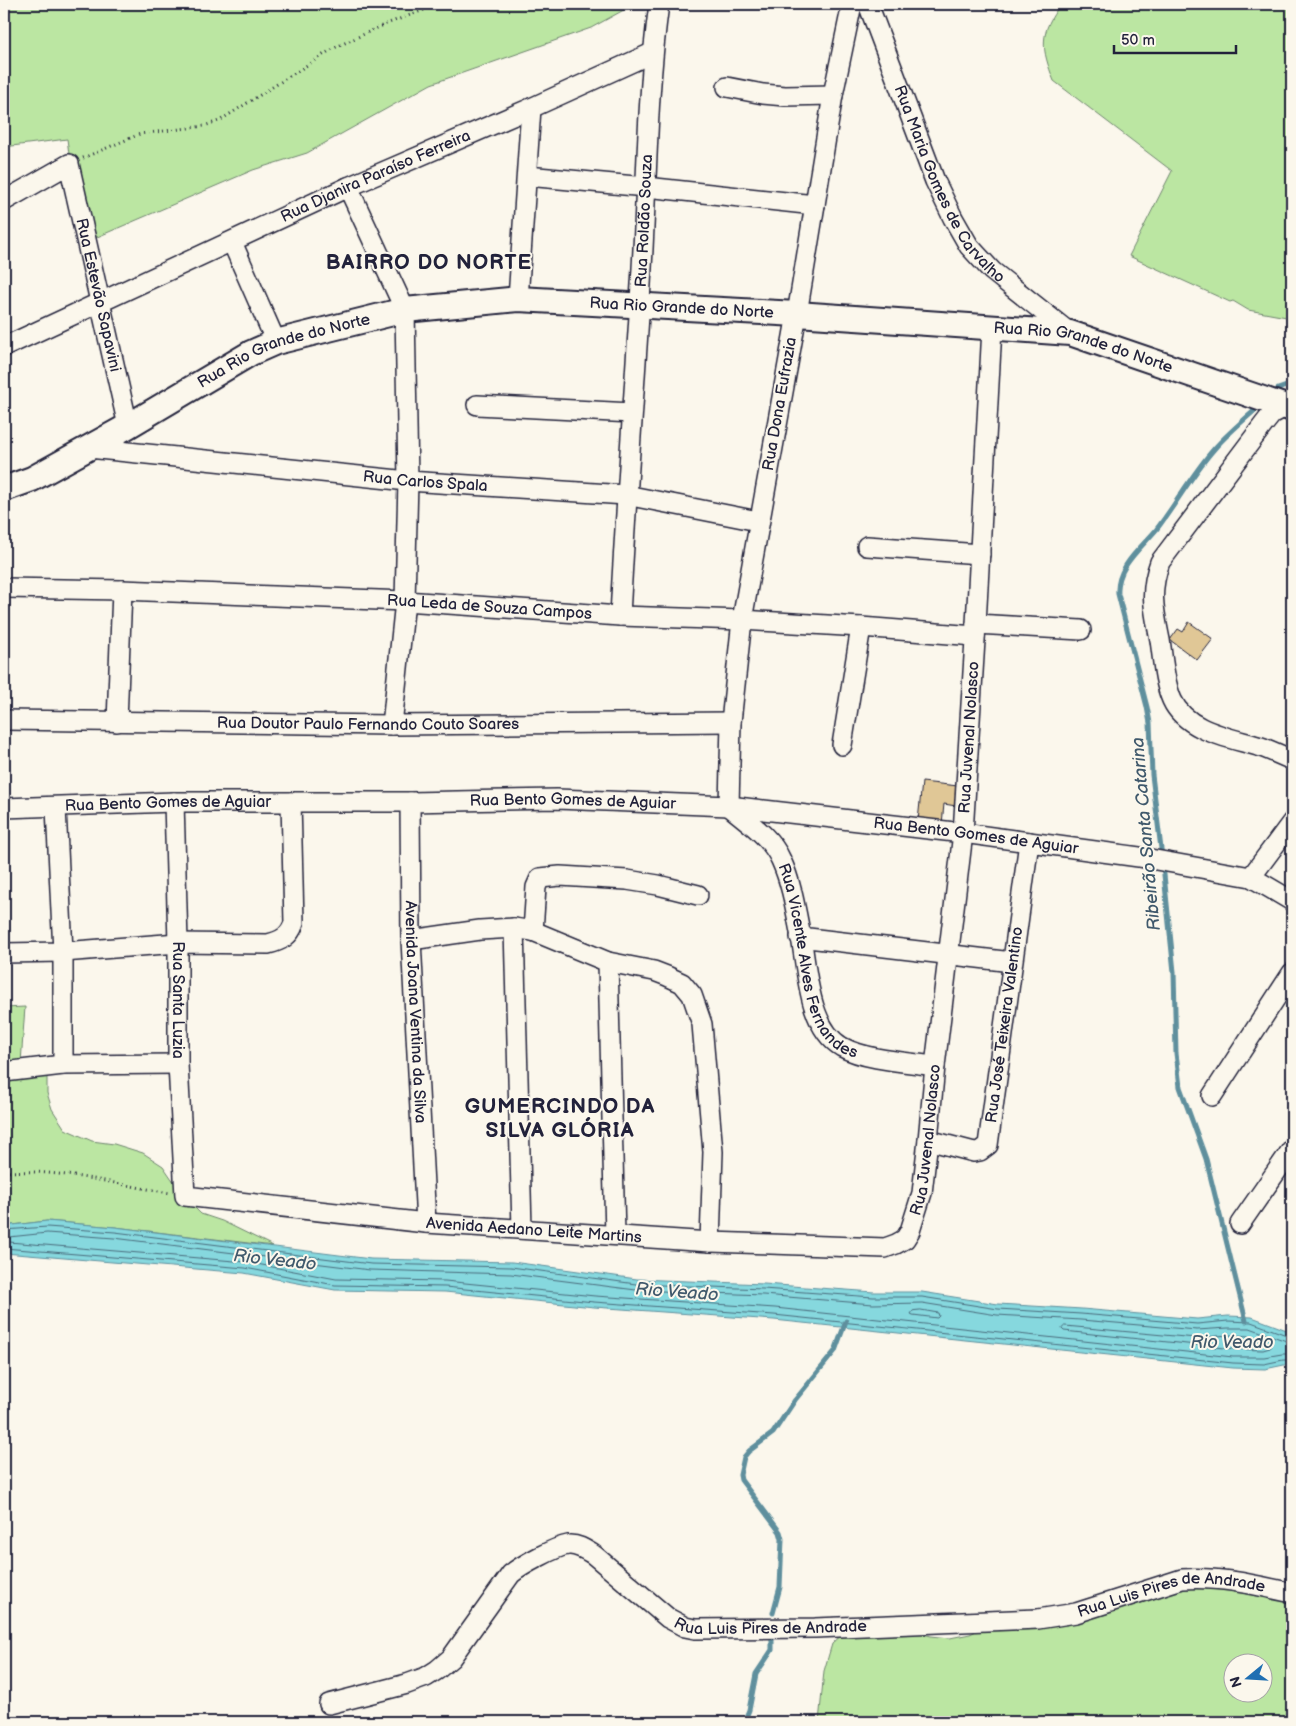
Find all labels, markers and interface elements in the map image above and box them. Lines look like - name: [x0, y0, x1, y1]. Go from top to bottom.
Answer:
- scale bar: [1114, 22, 1236, 54]
- text: 50 m: [1121, 31, 1155, 50]
- street label: Rua Maria Gomes de Carvalho: [890, 82, 1009, 287]
- street label: Rua Djanira Paraíso Ferreira: [278, 126, 473, 226]
- street label: Rua Roldão Souza: [631, 154, 657, 288]
- street label: Rua Estevão Sapavini: [72, 216, 125, 374]
- district label: BAIRRO DO NORTE: [326, 250, 532, 275]
- street label: Rua Rio Grande do Norte: [589, 293, 775, 322]
- street label: Rua Rio Grande do Norte: [194, 309, 372, 392]
- street label: Rua Rio Grande do Norte: [993, 318, 1176, 377]
- street label: Rua Dona Eufrazia: [759, 336, 801, 472]
- street label: Rua Carlos Spala: [362, 467, 488, 496]
- street label: Rua Leda de Souza Campos: [387, 591, 593, 624]
- street label: Rua Juvenal Nolasco: [955, 661, 983, 814]
- street label: Rua Doutor Paulo Fernando Couto Soares: [217, 713, 519, 735]
- water label: Ribeirão Santa Catarina: [1127, 736, 1165, 932]
- street label: Rua Bento Gomes de Aguiar: [470, 789, 677, 813]
- street label: Rua Bento Gomes de Aguiar: [64, 792, 271, 815]
- street label: Rua Bento Gomes de Aguiar: [872, 813, 1080, 858]
- street label: Rua Vicente Alves Fernandes: [774, 861, 860, 1062]
- street label: Avenida Joana Ventina da Silva: [401, 900, 430, 1124]
- street label: Rua José Teixeira Valentino: [982, 925, 1027, 1124]
- street label: Rua Santa Luzia: [169, 941, 188, 1059]
- street label: Rua Juvenal Nolasco: [906, 1063, 945, 1218]
- district label: GUMERCINDO DA SILVA GLÓRIA: [465, 1094, 655, 1143]
- street label: Avenida Aedano Leite Martins: [426, 1214, 643, 1247]
- water label: Rio Veado: [233, 1245, 317, 1275]
- water label: Rio Veado: [635, 1279, 719, 1305]
- water label: Rio Veado: [1190, 1332, 1274, 1353]
- street label: Rua Luis Pires de Andrade: [1075, 1569, 1267, 1621]
- street label: Rua Luis Pires de Andrade: [671, 1613, 868, 1639]
- north arrow: [1224, 1654, 1274, 1704]
- text: N: [1226, 1674, 1246, 1689]

